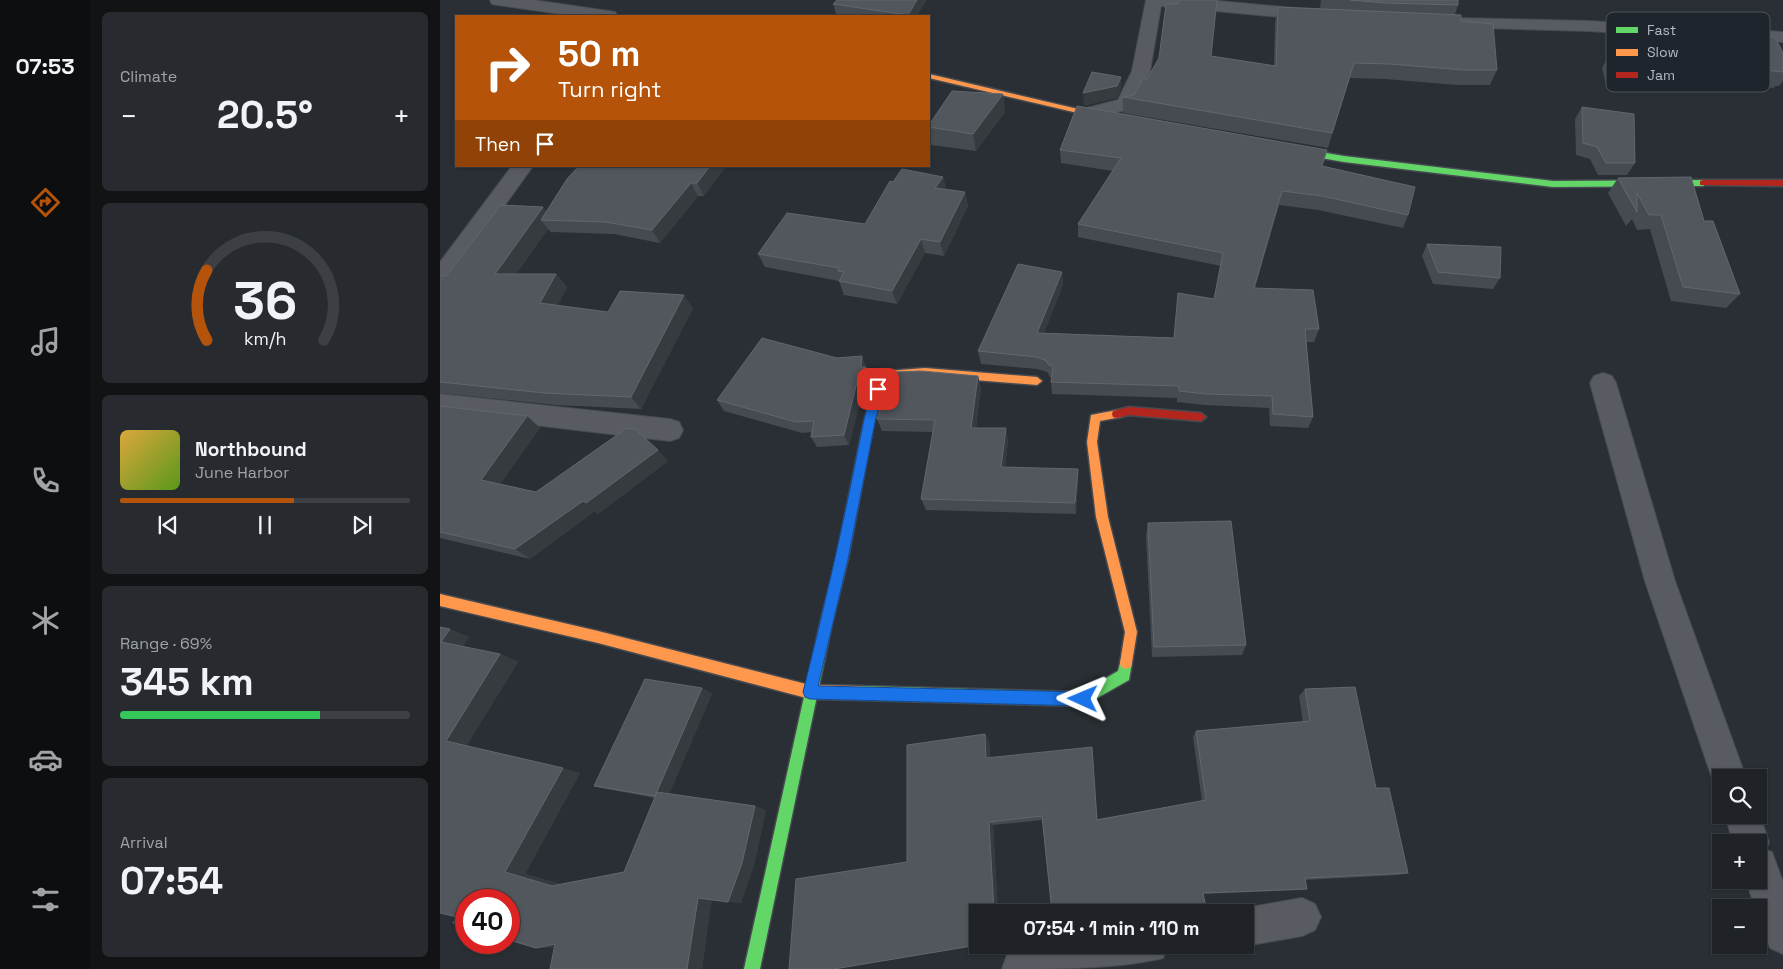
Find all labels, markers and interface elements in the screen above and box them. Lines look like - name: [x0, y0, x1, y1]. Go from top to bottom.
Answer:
- legend: [1606, 12, 1770, 92]
- text: Fast: [1647, 21, 1676, 39]
- text: 50 m: [558, 32, 640, 76]
- icon: right: [475, 35, 540, 100]
- text: Slow: [1647, 43, 1679, 61]
- text: 07:53: [15, 52, 75, 80]
- text: Climate: [120, 66, 177, 87]
- text: Jam: [1647, 66, 1675, 84]
- text: Turn right: [558, 75, 661, 103]
- text: 20.5°: [217, 91, 313, 139]
- text: −: [120, 98, 137, 134]
- text: +: [393, 98, 410, 134]
- icon: arrive: [531, 130, 559, 158]
- text: Then: [475, 132, 521, 157]
- icon: directions: [28, 185, 63, 220]
- text: 36: [233, 268, 297, 334]
- icon: music: [28, 324, 63, 359]
- text: km/h: [244, 327, 286, 350]
- pin: [857, 368, 899, 410]
- icon: arrive: [864, 375, 892, 403]
- text: Northbound: [195, 437, 307, 462]
- text: June Harbor: [195, 462, 289, 483]
- icon: phone: [28, 463, 63, 498]
- icon: previous: [154, 511, 182, 539]
- icon: pause: [251, 511, 279, 539]
- icon: next: [348, 511, 376, 539]
- icon: climate: [28, 603, 63, 638]
- text: Range · 69%: [120, 633, 212, 654]
- text: 345 km: [120, 658, 254, 706]
- position arrow: [1056, 672, 1108, 724]
- icon: car: [28, 742, 63, 777]
- map controls: [1712, 769, 1767, 954]
- button: search: [1712, 769, 1767, 824]
- text: Arrival: [120, 832, 168, 853]
- button: +: [1712, 834, 1767, 889]
- text: 07:54: [120, 857, 223, 905]
- icon: filters: [28, 882, 63, 917]
- speed limit sign: 40: [455, 889, 520, 954]
- button: −: [1712, 899, 1767, 954]
- text: 07:54 · 1 min · 110 m: [1023, 916, 1200, 941]

